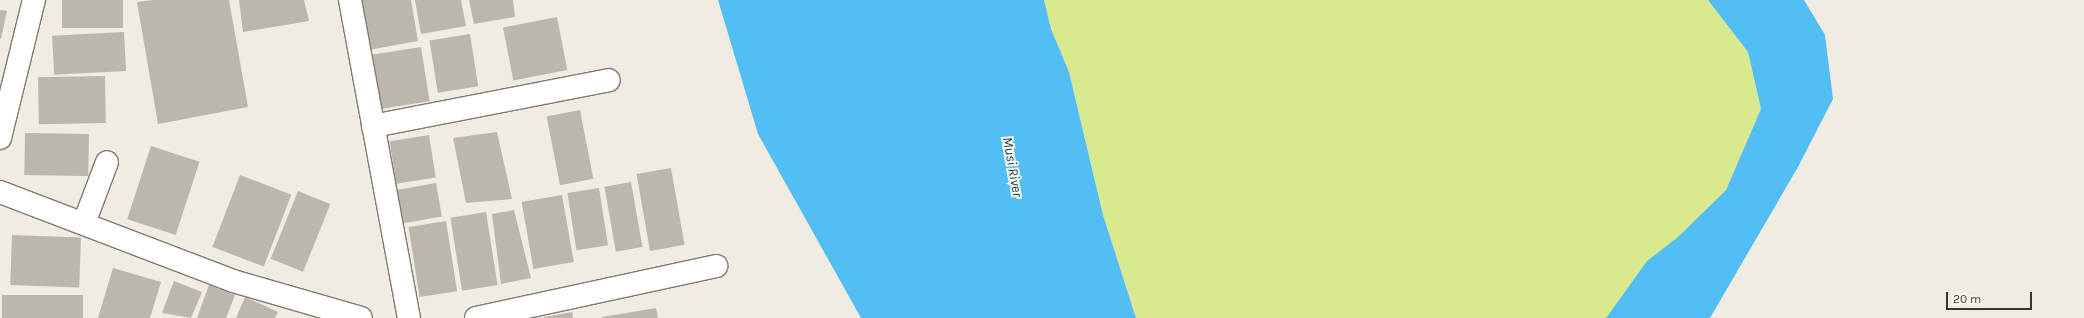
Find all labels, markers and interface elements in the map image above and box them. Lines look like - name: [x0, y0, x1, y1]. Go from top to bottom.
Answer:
- water label: Musi River: [998, 136, 1026, 198]
- scale bar: [1948, 284, 2034, 310]
- text: 20 m: [1953, 292, 1981, 306]

